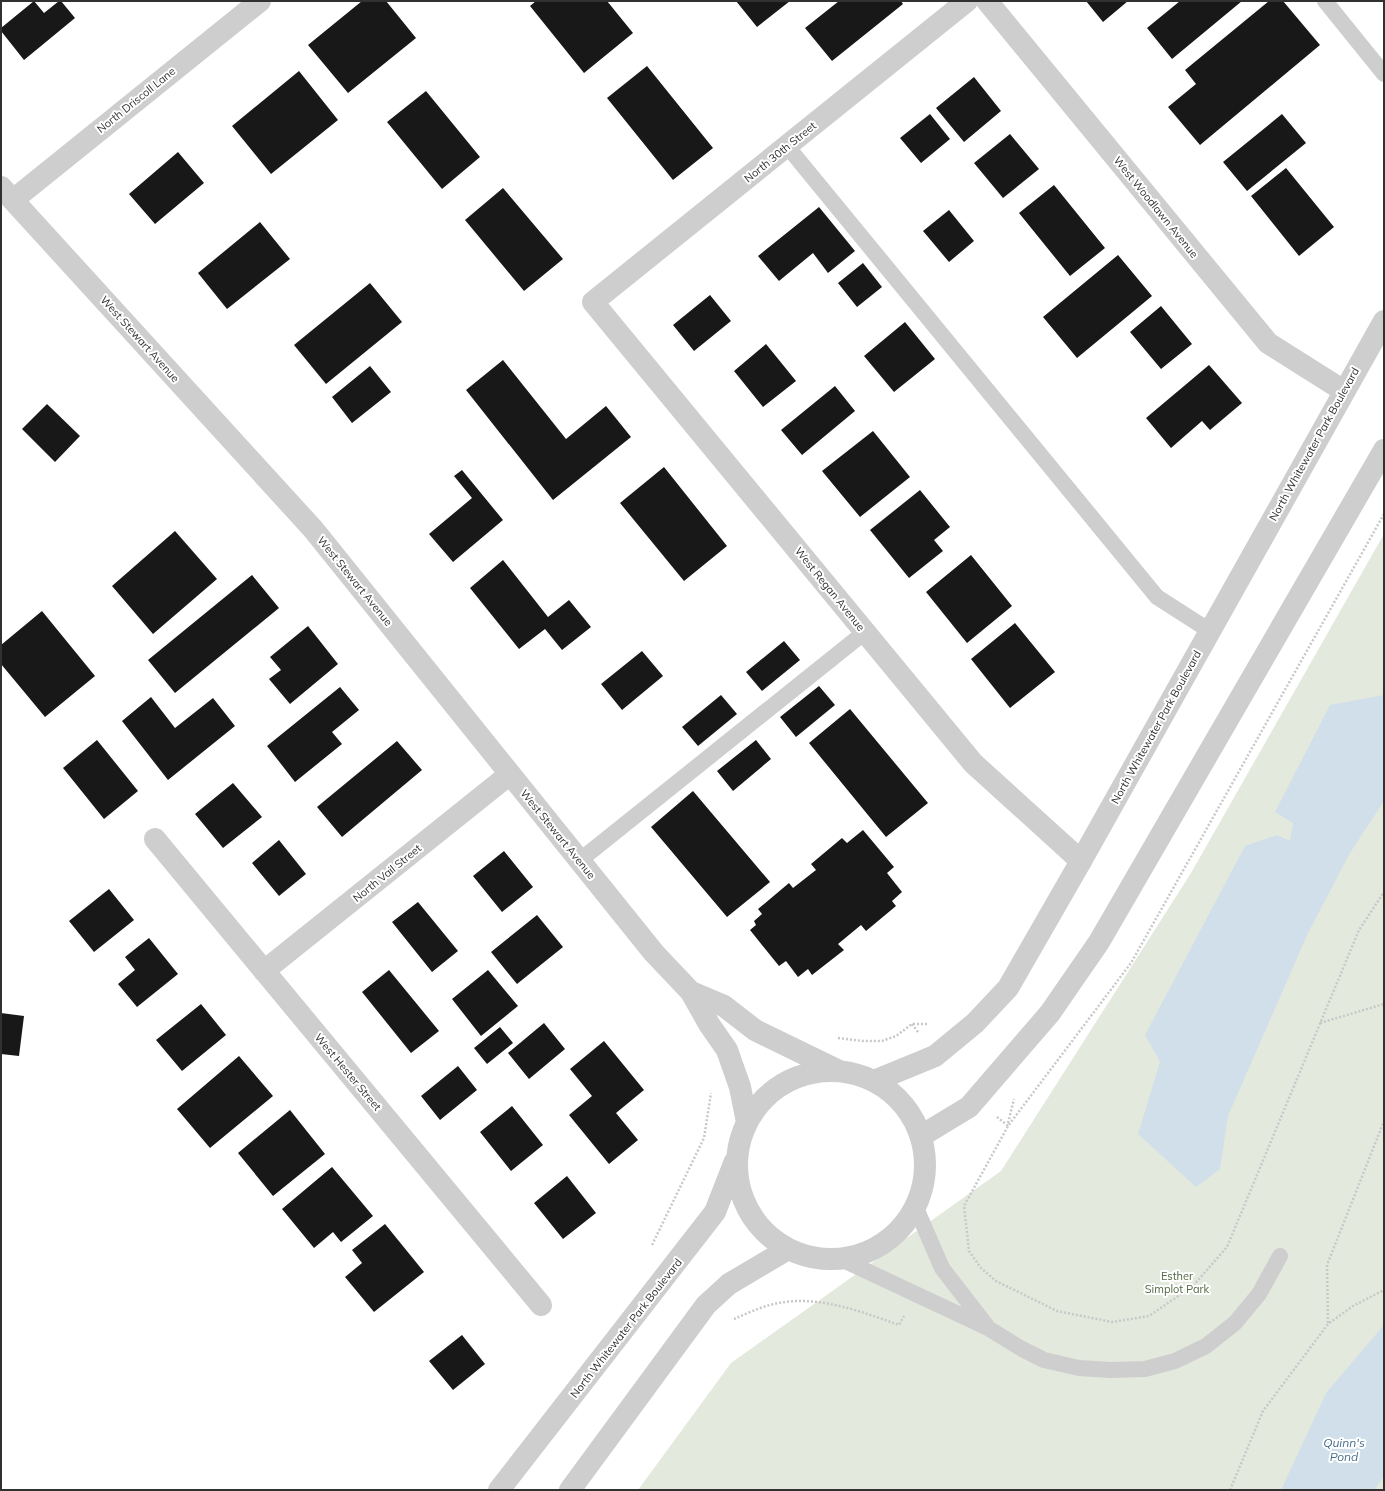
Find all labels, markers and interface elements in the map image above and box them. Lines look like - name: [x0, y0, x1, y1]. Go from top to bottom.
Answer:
- street label: North Driscoll Lane: [94, 64, 178, 136]
- street label: North 30th Street: [741, 119, 819, 185]
- street label: West Woodlawn Avenue: [1111, 153, 1201, 261]
- street label: West Stewart Avenue: [97, 293, 183, 385]
- street label: North Whitewater Park Boulevard: [1266, 365, 1362, 523]
- street label: West Stewart Avenue: [314, 533, 396, 629]
- street label: West Regan Avenue: [792, 544, 868, 634]
- street label: North Whitewater Park Boulevard: [1108, 648, 1204, 806]
- street label: West Stewart Avenue: [517, 786, 599, 882]
- street label: North Vail Street: [350, 841, 424, 905]
- street label: West Hester Street: [312, 1031, 384, 1114]
- street label: North Whitewater Park Boulevard: [567, 1255, 685, 1401]
- park label: Esther Simplot Park: [1145, 1269, 1210, 1296]
- water label: Quinn's Pond: [1323, 1435, 1365, 1464]

